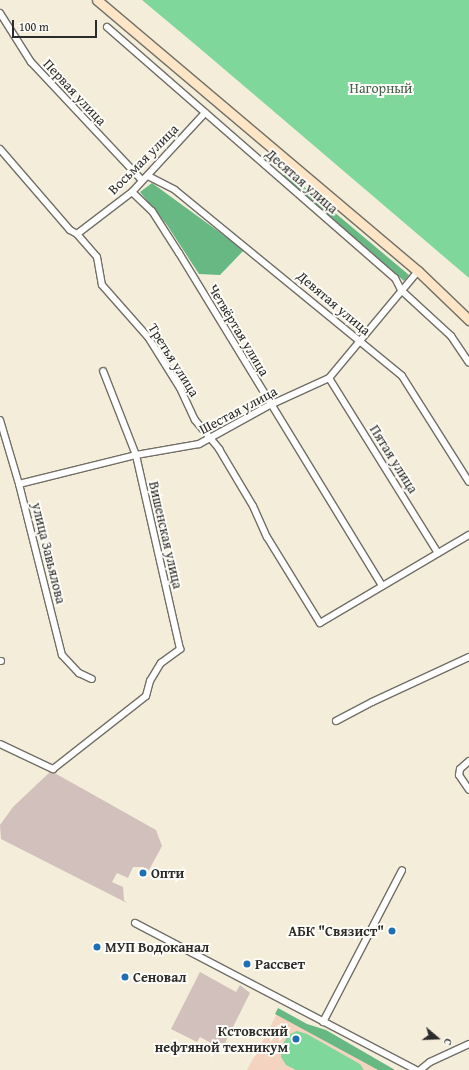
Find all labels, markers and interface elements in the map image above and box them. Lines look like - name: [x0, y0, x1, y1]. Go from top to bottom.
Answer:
- scale bar: [14, 12, 99, 38]
- text: 100 m: [19, 18, 49, 35]
- street label: Первая улица: [40, 55, 110, 129]
- park label: Нагорный: [350, 80, 412, 96]
- street label: Восьмая улица: [104, 120, 182, 198]
- street label: Десятая улица: [262, 145, 342, 217]
- street label: Девятая улица: [294, 267, 374, 339]
- street label: Четвёртая улица: [205, 281, 273, 379]
- street label: Третья улица: [145, 320, 203, 400]
- street label: Шестая улица: [196, 382, 280, 438]
- street label: Пятая улица: [366, 422, 422, 496]
- street label: Вишенская улица: [145, 480, 187, 590]
- street label: улица Завьялова: [28, 501, 70, 605]
- place label: Опти: [151, 865, 184, 881]
- marker: Опти: [138, 868, 148, 878]
- place label: АБК "Связист": [288, 923, 384, 939]
- marker: АБК "Связист": [387, 926, 397, 936]
- place label: МУП Водоканал: [105, 939, 209, 955]
- marker: МУП Водоканал: [92, 942, 102, 952]
- place label: Рассвет: [255, 956, 305, 972]
- marker: Рассвет: [242, 959, 252, 969]
- place label: Сеновал: [133, 969, 187, 985]
- marker: Сеновал: [120, 972, 130, 982]
- north arrow: [417, 1018, 457, 1058]
- place label: Кстовский нефтяной техникум: [155, 1023, 288, 1056]
- marker: Кстовский нефтяной техникум: [291, 1034, 301, 1044]
- text: С: [440, 1036, 457, 1047]

